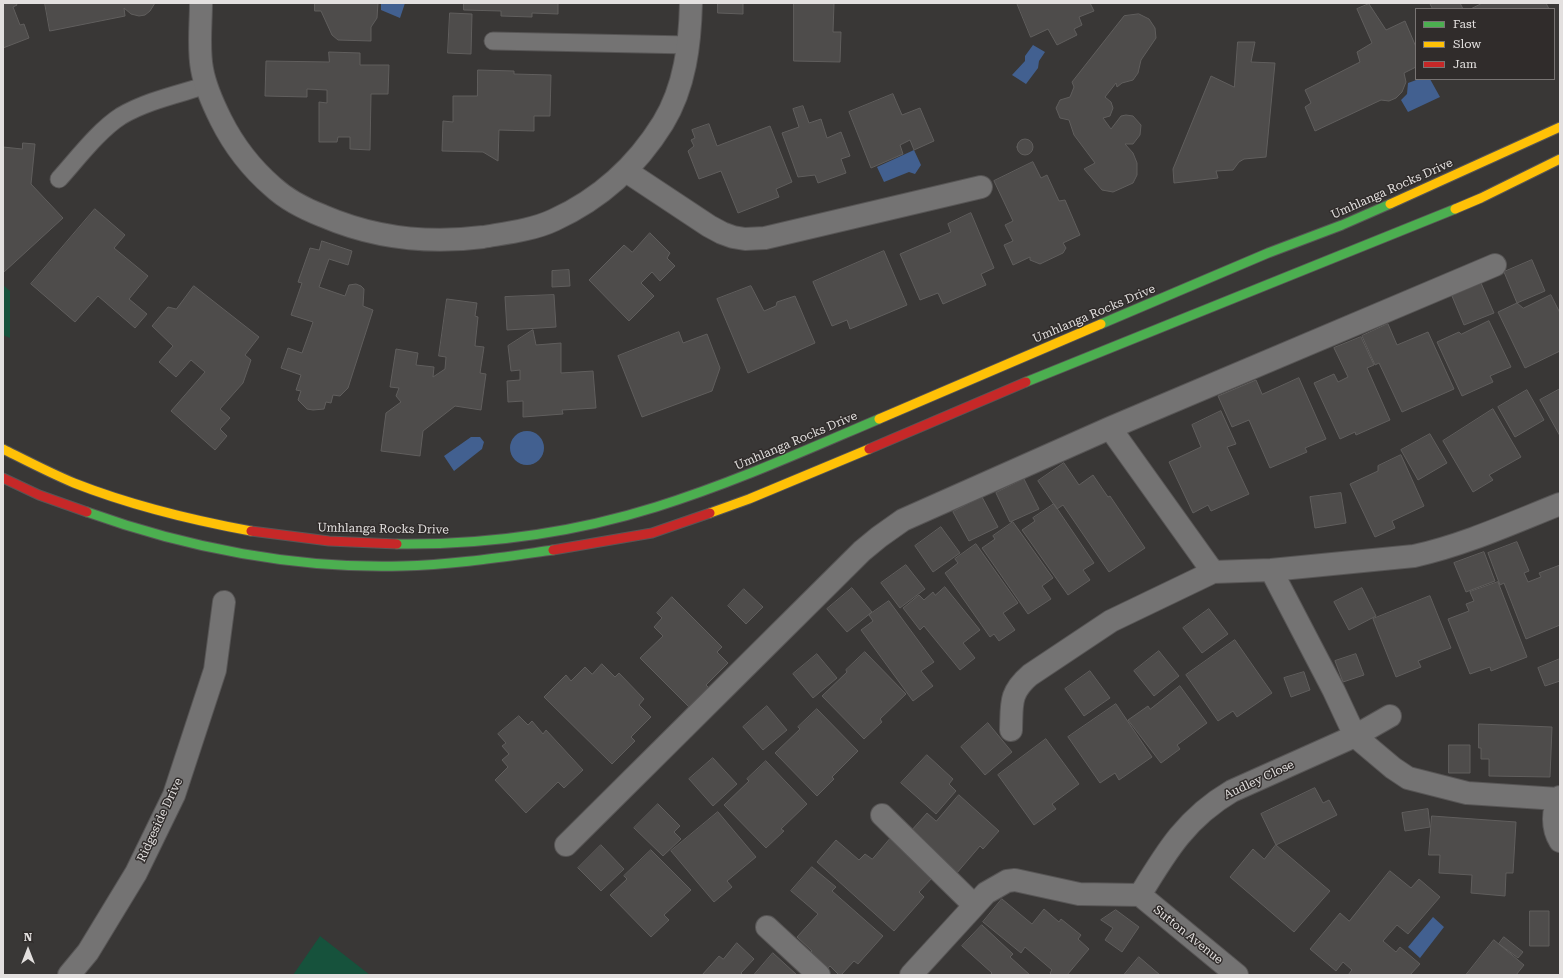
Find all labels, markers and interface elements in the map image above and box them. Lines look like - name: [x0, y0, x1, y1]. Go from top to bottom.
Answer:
- legend: [1415, 8, 1555, 80]
- text: Fast: [1453, 17, 1476, 31]
- text: Slow: [1453, 37, 1481, 51]
- text: Jam: [1453, 57, 1477, 71]
- street label: Umhlanga Rocks Drive: [1329, 156, 1455, 222]
- street label: Umhlanga Rocks Drive: [1031, 282, 1157, 346]
- street label: Umhlanga Rocks Drive: [733, 409, 859, 473]
- street label: Umhlanga Rocks Drive: [317, 521, 449, 537]
- street label: Audley Close: [1222, 757, 1296, 803]
- street label: Ridgeside Drive: [134, 776, 186, 864]
- street label: Sutton Avenue: [1150, 903, 1226, 967]
- north arrow: [8, 930, 48, 970]
- text: N: [24, 931, 32, 944]

